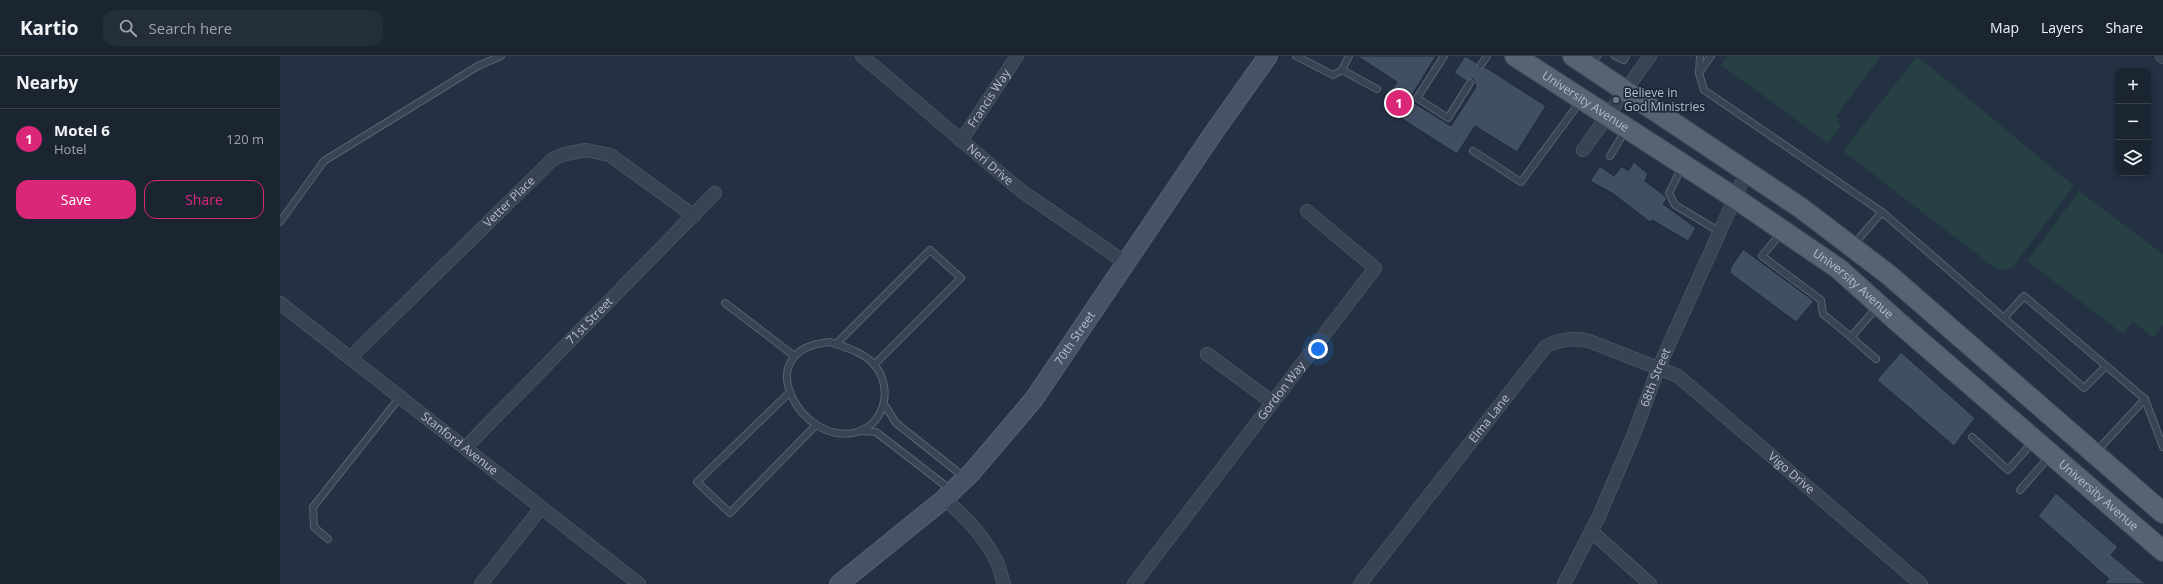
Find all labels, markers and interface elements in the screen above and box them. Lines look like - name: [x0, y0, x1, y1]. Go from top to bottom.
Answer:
- search box: [103, 10, 383, 46]
- text: Kartio: [20, 15, 79, 41]
- icon: search: [117, 17, 139, 39]
- text: Search here: [149, 18, 232, 38]
- text: Map: [1990, 18, 2019, 37]
- text: Layers: [2041, 18, 2083, 37]
- text: Share: [2105, 18, 2143, 37]
- street label: Francis Way: [963, 65, 1015, 131]
- street label: University Avenue: [1539, 67, 1633, 136]
- map controls: [2115, 68, 2151, 176]
- button: +: [2115, 68, 2151, 104]
- text: Nearby: [16, 71, 78, 94]
- place label: Believe in God Ministries: [1624, 84, 1705, 115]
- pin: 1: [1386, 88, 1412, 118]
- marker: Believe in God Ministries: [1611, 95, 1621, 105]
- button: −: [2115, 104, 2151, 140]
- text: Motel 6: [54, 120, 110, 140]
- text: 1: [25, 130, 33, 148]
- text: 120 m: [226, 130, 264, 148]
- text: Hotel: [54, 140, 87, 158]
- street label: Neri Drive: [963, 140, 1018, 189]
- button: layers: [2115, 140, 2151, 176]
- street label: Vetter Place: [479, 172, 539, 231]
- button: Save: [16, 180, 136, 219]
- button: Share: [144, 180, 264, 219]
- street label: University Avenue: [1810, 245, 1898, 322]
- street label: 71st Street: [562, 293, 616, 348]
- street label: 70th Street: [1050, 308, 1099, 368]
- your location: [1308, 339, 1328, 359]
- street label: 68th Street: [1636, 345, 1674, 409]
- street label: Gordon Way: [1253, 357, 1309, 423]
- street label: Elma Lane: [1464, 390, 1514, 446]
- street label: Stanford Avenue: [418, 408, 502, 479]
- street label: Vigo Drive: [1765, 448, 1819, 498]
- street label: University Avenue: [2055, 455, 2143, 534]

